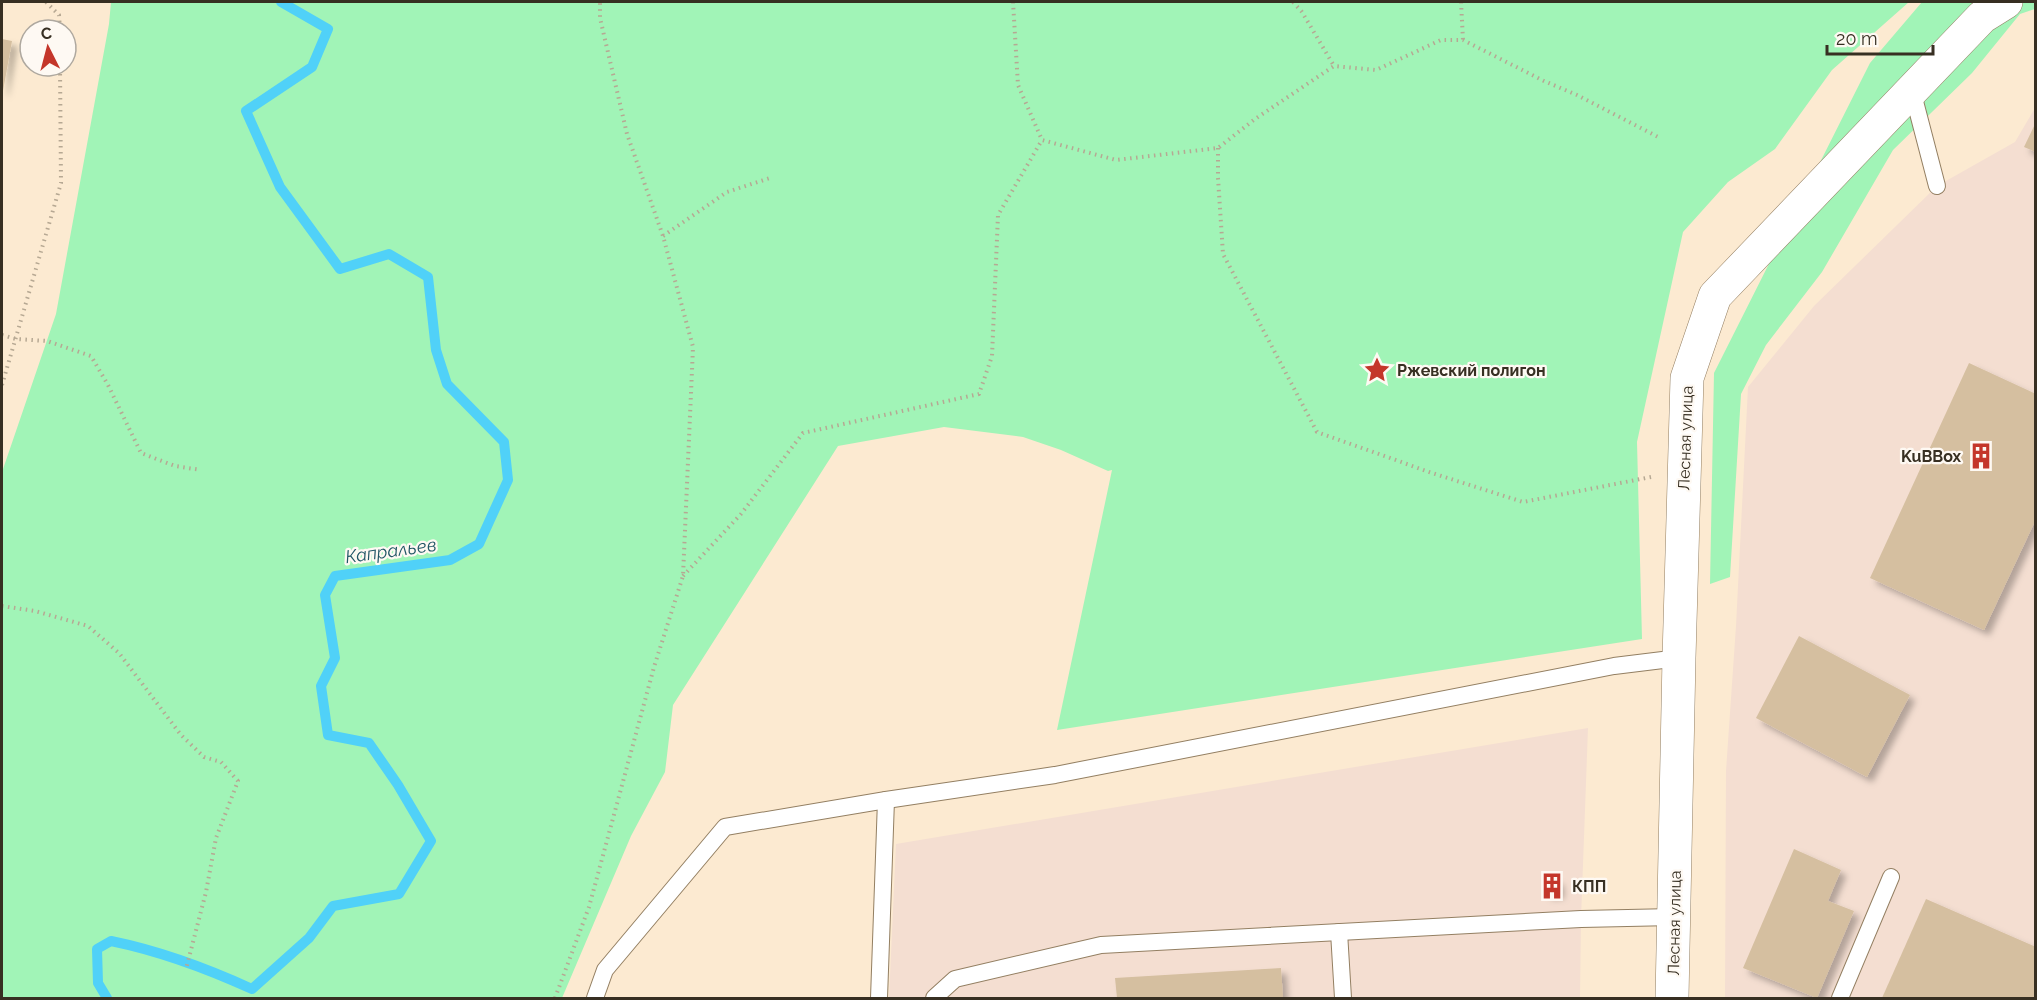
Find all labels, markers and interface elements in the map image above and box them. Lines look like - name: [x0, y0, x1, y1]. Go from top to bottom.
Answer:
- north arrow: [18, 18, 78, 78]
- scale bar: [1827, 18, 1934, 56]
- text: С: [40, 24, 53, 44]
- text: 20 m: [1836, 28, 1878, 49]
- place icon: Ржевский полигон: [1362, 355, 1392, 385]
- place label: Ржевский полигон: [1397, 361, 1546, 380]
- street label: Лесная улица: [1674, 385, 1697, 491]
- building icon: KuBBox: [1966, 441, 1996, 471]
- place label: KuBBox: [1901, 447, 1961, 466]
- water label: Капральев: [344, 534, 438, 567]
- street label: Лесная улица: [1664, 870, 1685, 976]
- building icon: КПП: [1537, 871, 1567, 901]
- place label: КПП: [1572, 877, 1606, 896]

